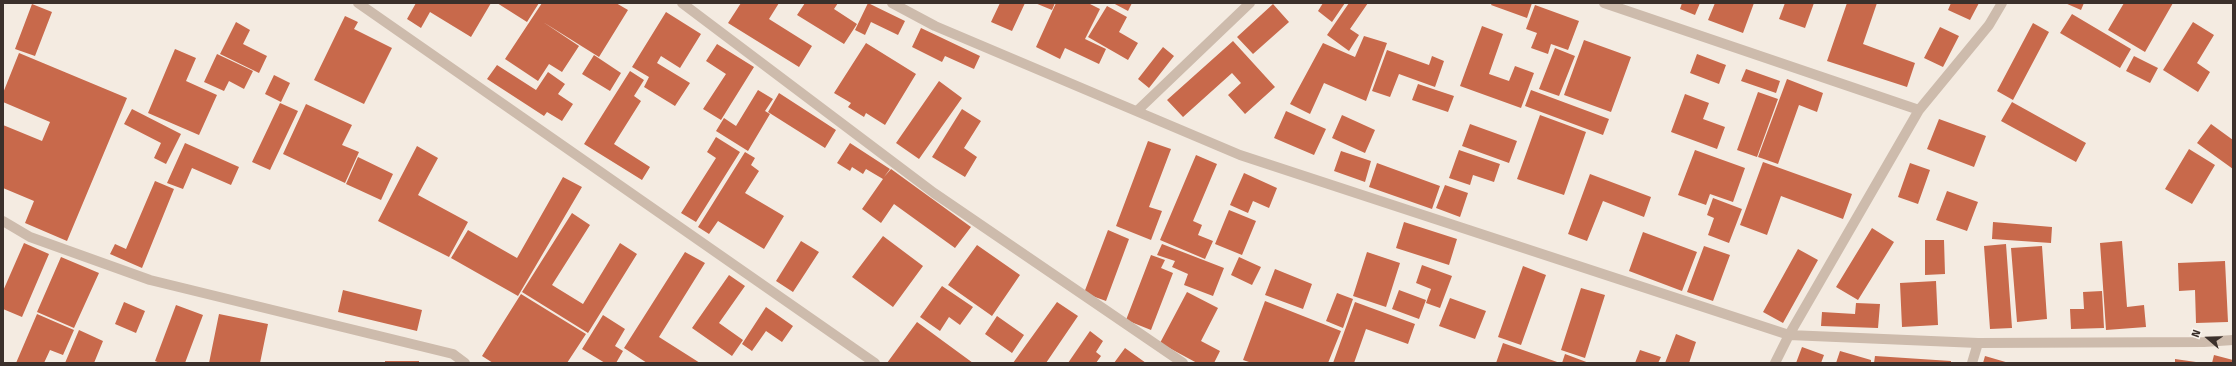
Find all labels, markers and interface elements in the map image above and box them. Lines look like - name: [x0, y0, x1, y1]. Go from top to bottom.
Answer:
- north arrow: [2188, 318, 2228, 358]
- text: N: [2189, 328, 2204, 339]

